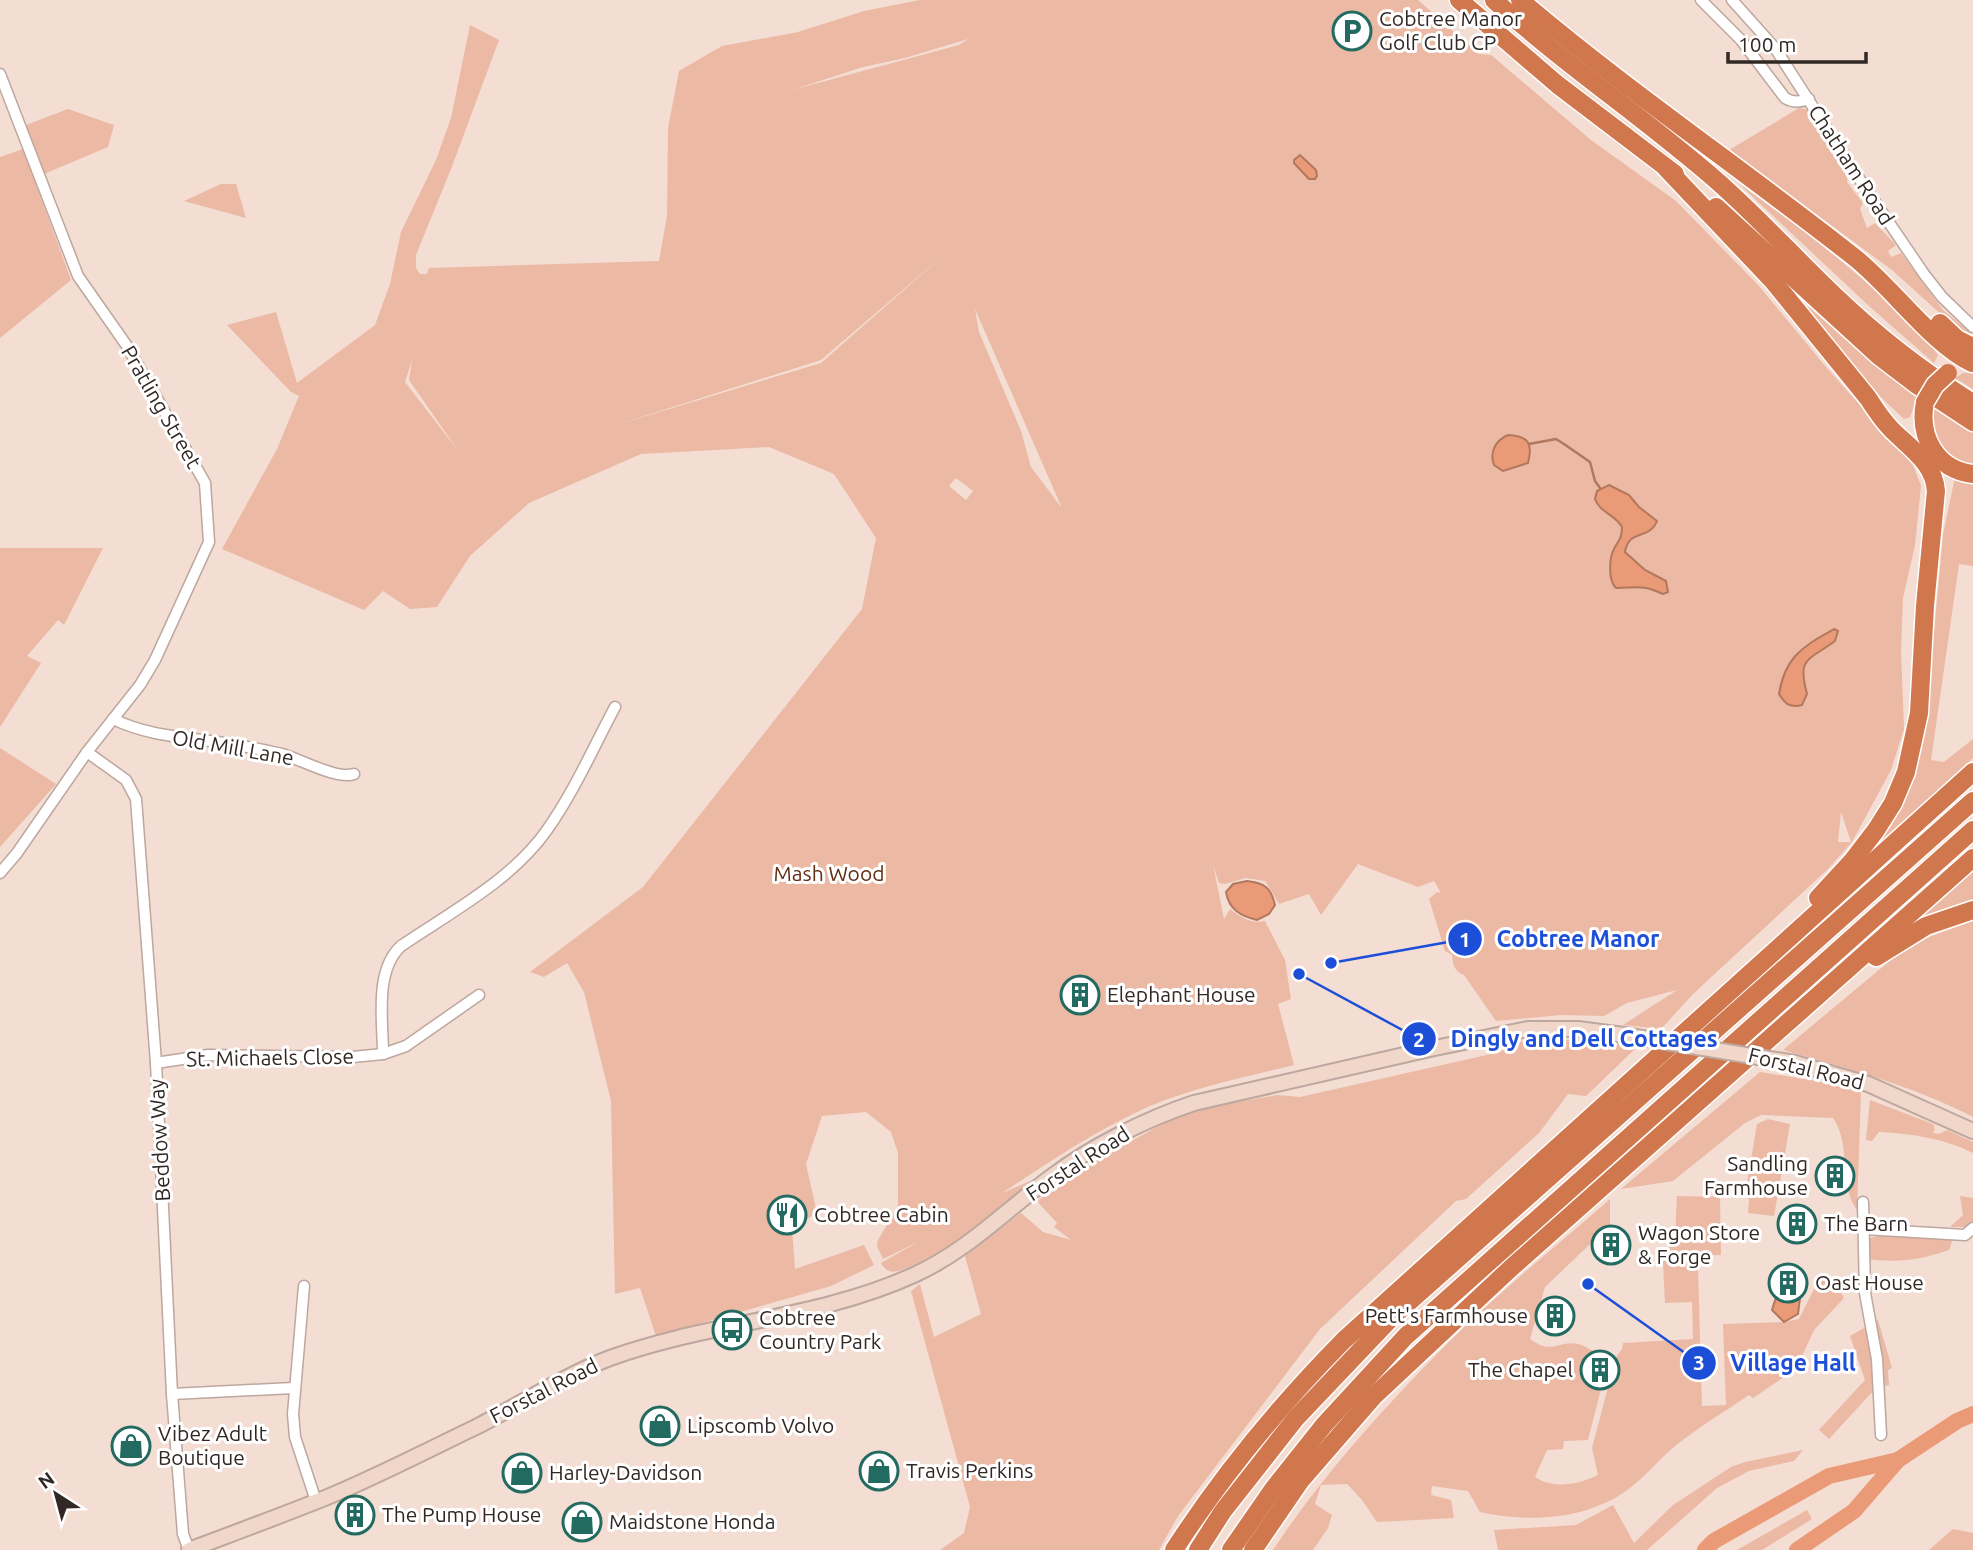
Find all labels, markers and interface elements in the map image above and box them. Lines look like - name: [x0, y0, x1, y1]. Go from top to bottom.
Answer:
- place label: Cobtree Manor Golf Club CP: [1379, 6, 1522, 54]
- parking icon: Cobtree Manor Golf Club CP: [1331, 10, 1373, 52]
- scale bar: [1728, 21, 1866, 65]
- text: 100 m: [1738, 32, 1796, 56]
- street label: Chatham Road: [1804, 100, 1899, 229]
- street label: Pratling Street: [117, 341, 207, 472]
- street label: Old Mill Lane: [170, 725, 296, 770]
- park label: Mash Wood: [774, 861, 884, 885]
- callout: Cobtree Manor: [1448, 917, 1674, 961]
- text: Cobtree Manor: [1497, 926, 1660, 951]
- text: 1: [1459, 927, 1471, 951]
- building icon: Elephant House: [1059, 974, 1101, 1016]
- place label: Elephant House: [1107, 982, 1256, 1006]
- callout: Dingly and Dell Cottages: [1402, 1017, 1732, 1061]
- text: Dingly and Dell Cottages: [1450, 1026, 1718, 1051]
- text: 2: [1413, 1027, 1425, 1051]
- street label: Forstal Road: [1746, 1042, 1866, 1094]
- street label: St. Michaels Close: [186, 1044, 354, 1070]
- street label: Beddow Way: [144, 1078, 174, 1202]
- street label: Forstal Road: [1021, 1121, 1134, 1205]
- place label: Sandling Farmhouse: [1704, 1151, 1808, 1199]
- building icon: Sandling Farmhouse: [1814, 1155, 1856, 1197]
- restaurant icon: Cobtree Cabin: [766, 1194, 808, 1236]
- place label: Cobtree Cabin: [814, 1202, 949, 1226]
- building icon: The Barn: [1776, 1203, 1818, 1245]
- place label: The Barn: [1824, 1211, 1908, 1235]
- place label: Wagon Store & Forge: [1638, 1220, 1760, 1268]
- building icon: Wagon Store & Forge: [1590, 1224, 1632, 1266]
- building icon: Oast House: [1767, 1262, 1809, 1304]
- place label: Oast House: [1815, 1270, 1924, 1294]
- building icon: Pett's Farmhouse: [1534, 1295, 1576, 1337]
- place label: Pett's Farmhouse: [1365, 1303, 1528, 1327]
- place label: Cobtree Country Park: [759, 1305, 882, 1353]
- bus stop icon: Cobtree Country Park: [711, 1309, 753, 1351]
- callout: Village Hall: [1681, 1341, 1870, 1385]
- building icon: The Chapel: [1579, 1349, 1621, 1391]
- text: 3: [1693, 1350, 1705, 1374]
- text: Village Hall: [1730, 1350, 1856, 1375]
- street label: Forstal Road: [485, 1353, 602, 1428]
- place label: The Chapel: [1468, 1357, 1573, 1381]
- shop icon: Lipscomb Volvo: [639, 1405, 681, 1447]
- place label: Lipscomb Volvo: [687, 1413, 834, 1437]
- place label: Vibez Adult Boutique: [158, 1421, 267, 1469]
- shop icon: Vibez Adult Boutique: [110, 1425, 152, 1467]
- shop icon: Travis Perkins: [858, 1450, 900, 1492]
- shop icon: Harley-Davidson: [501, 1452, 543, 1494]
- place label: Travis Perkins: [906, 1458, 1033, 1482]
- north arrow: [21, 1459, 91, 1529]
- place label: Harley-Davidson: [549, 1460, 702, 1484]
- text: N: [34, 1467, 58, 1493]
- building icon: The Pump House: [334, 1494, 376, 1536]
- shop icon: Maidstone Honda: [561, 1501, 603, 1543]
- place label: The Pump House: [382, 1502, 541, 1526]
- place label: Maidstone Honda: [609, 1509, 775, 1533]

